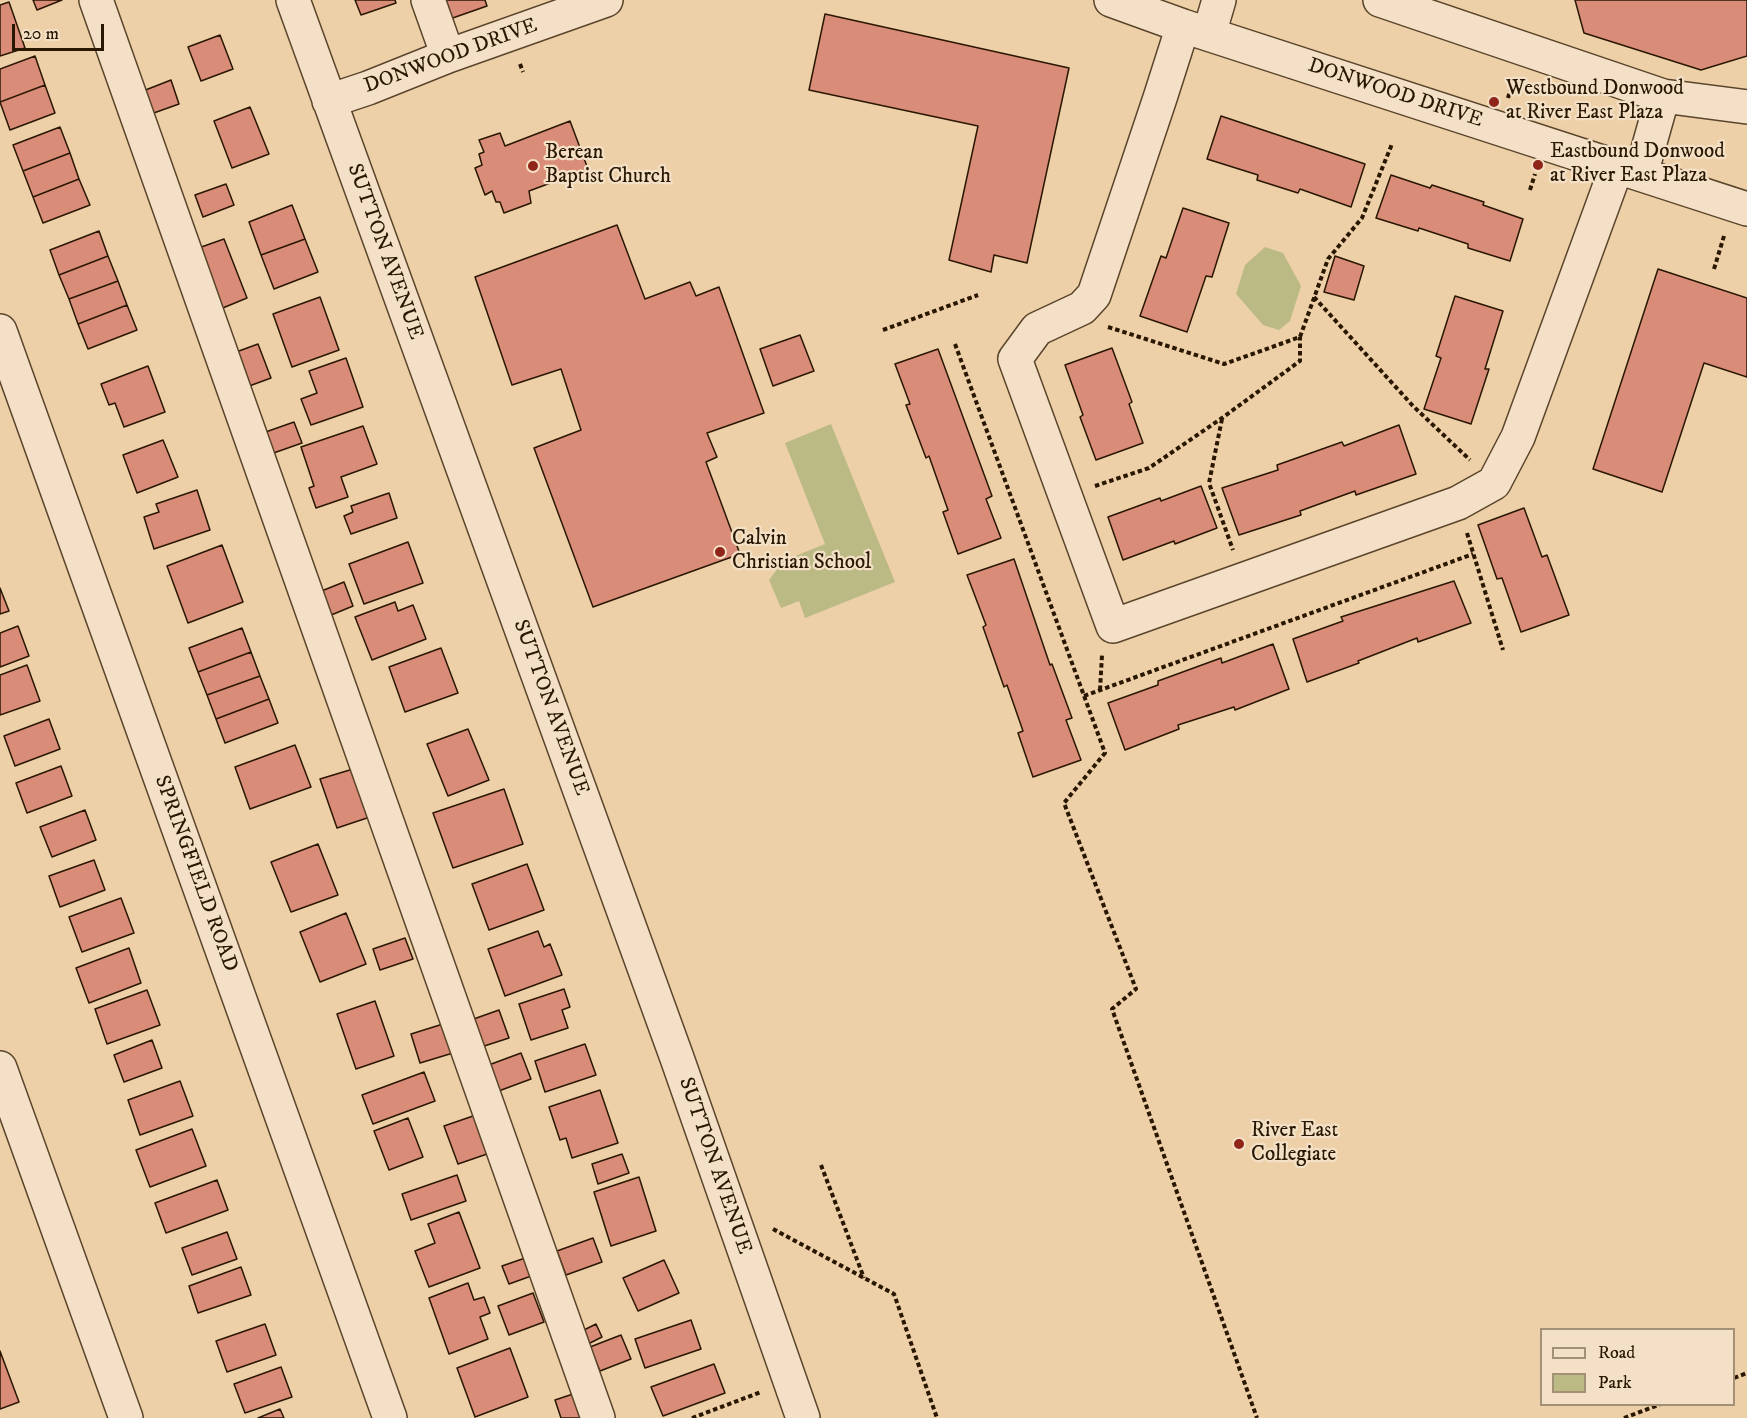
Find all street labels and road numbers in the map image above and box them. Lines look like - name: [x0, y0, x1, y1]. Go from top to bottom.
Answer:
- street label: DONWOOD DRIVE: [361, 14, 541, 100]
- street label: DONWOOD DRIVE: [1304, 54, 1486, 134]
- street label: SUTTON AVENUE: [341, 161, 427, 343]
- street label: SUTTON AVENUE: [507, 617, 593, 799]
- street label: SPRINGFIELD ROAD: [148, 773, 242, 975]
- street label: SUTTON AVENUE: [672, 1074, 756, 1258]

